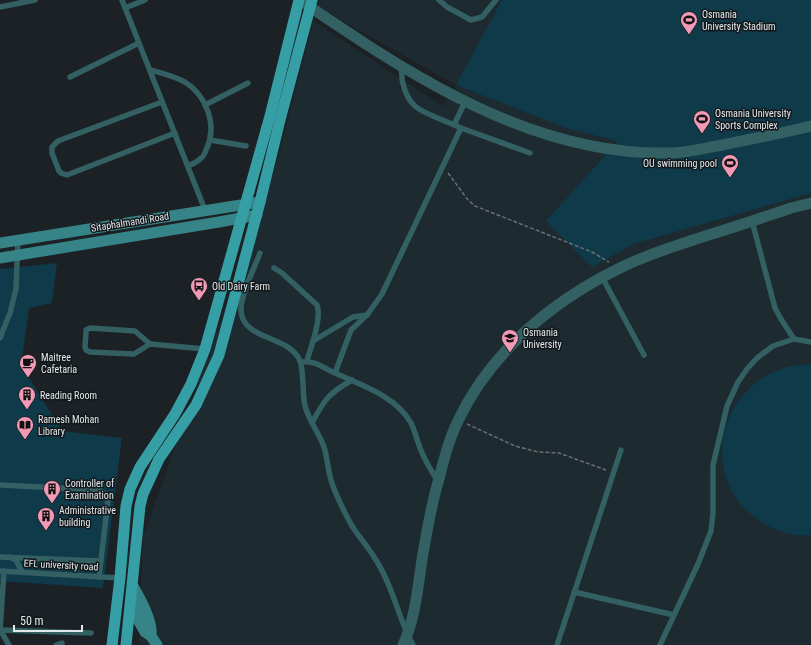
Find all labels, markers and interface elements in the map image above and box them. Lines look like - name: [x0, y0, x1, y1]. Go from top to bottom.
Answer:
- place label: Osmania University Stadium: [702, 9, 776, 32]
- sports icon: Osmania University Stadium: [679, 10, 699, 35]
- place label: Osmania University Sports Complex: [715, 108, 791, 131]
- sports icon: Osmania University Sports Complex: [692, 109, 712, 134]
- sports icon: OU swimming pool: [720, 153, 740, 178]
- place label: OU swimming pool: [643, 158, 717, 169]
- street label: Sitaphalmandi Road: [90, 210, 170, 234]
- bus stop icon: Old Dairy Farm: [189, 276, 209, 301]
- place label: Old Dairy Farm: [212, 281, 270, 292]
- place label: Osmania University: [523, 327, 562, 350]
- school or university icon: Osmania University: [500, 328, 520, 353]
- place label: Maitree Cafetaria: [41, 352, 77, 375]
- cafe icon: Maitree Cafetaria: [18, 353, 38, 378]
- building icon: Reading Room: [17, 385, 37, 410]
- place label: Reading Room: [40, 390, 97, 401]
- place label: Ramesh Mohan Library: [38, 414, 99, 437]
- library icon: Ramesh Mohan Library: [15, 415, 35, 440]
- place label: Controller of Examination: [65, 478, 115, 501]
- building icon: Controller of Examination: [42, 479, 62, 504]
- place label: Administrative building: [59, 505, 116, 528]
- building icon: Administrative building: [36, 506, 56, 531]
- street label: EFL university road: [23, 558, 99, 572]
- scale bar: [14, 607, 82, 633]
- text: 50 m: [20, 614, 44, 628]

